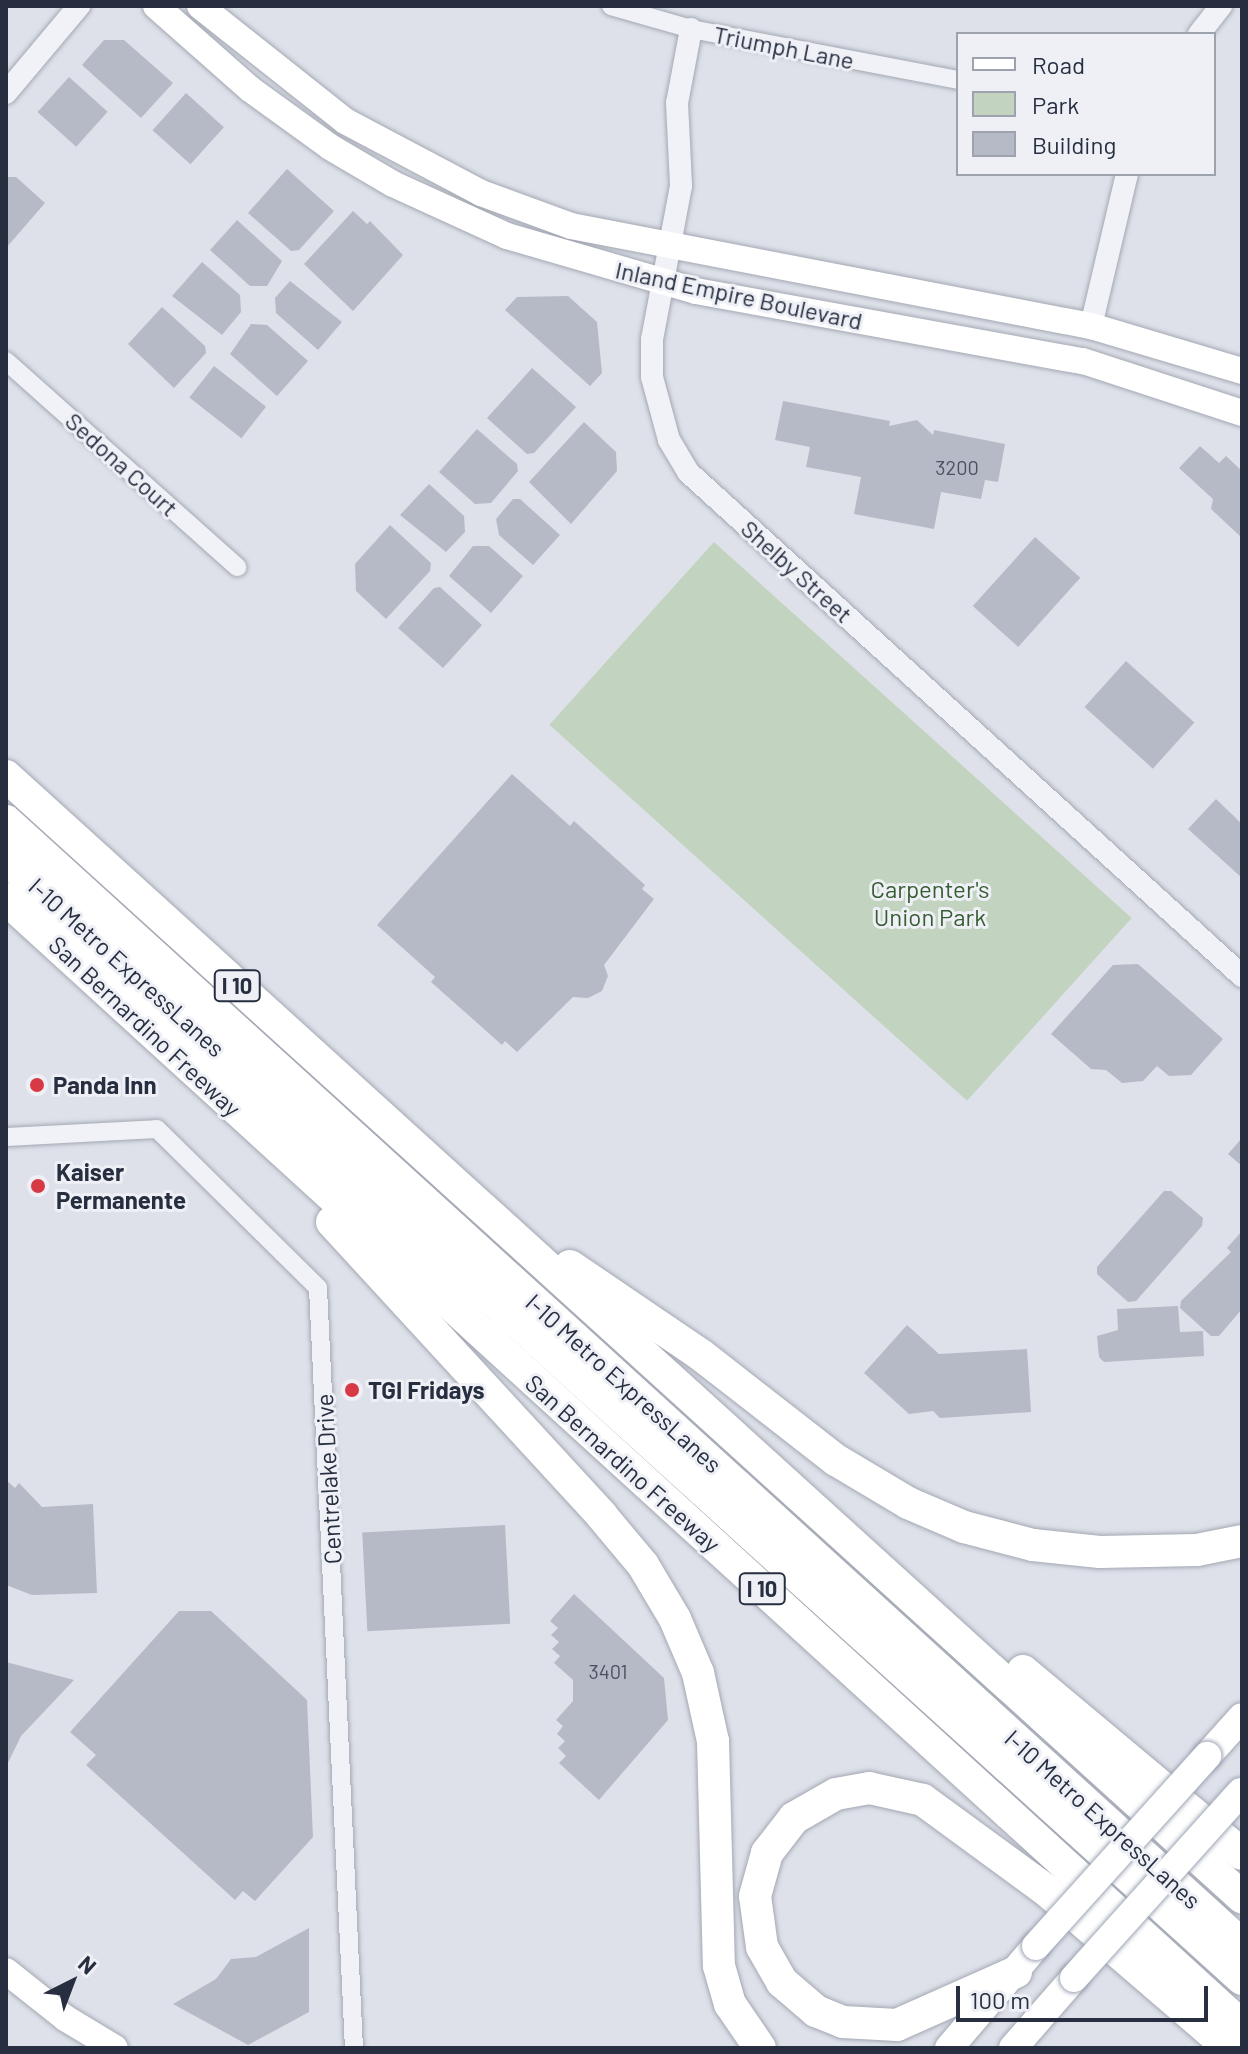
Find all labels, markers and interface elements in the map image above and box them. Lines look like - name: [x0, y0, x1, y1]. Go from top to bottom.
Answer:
- street label: Triumph Lane: [711, 19, 857, 75]
- legend: [956, 32, 1216, 176]
- text: Road: [1032, 50, 1085, 79]
- text: Park: [1032, 90, 1079, 119]
- text: Building: [1032, 130, 1116, 159]
- street label: Inland Empire Boulevard: [613, 255, 865, 335]
- street label: Sedona Court: [60, 406, 184, 522]
- house number: 3200: [935, 455, 979, 479]
- street label: Shelby Street: [736, 514, 858, 628]
- street label: I-10 Metro ExpressLanes: [23, 872, 231, 1062]
- park label: Carpenter's Union Park: [871, 875, 989, 931]
- street label: San Bernardino Freeway: [43, 930, 247, 1122]
- road number: I 10: [213, 968, 261, 1004]
- place label: Panda Inn: [53, 1071, 157, 1099]
- marker: Panda Inn: [28, 1076, 46, 1094]
- place label: Kaiser Permanente: [56, 1158, 186, 1214]
- marker: Kaiser Permanente: [27, 1175, 49, 1197]
- street label: I-10 Metro ExpressLanes: [520, 1288, 728, 1478]
- street label: San Bernardino Freeway: [520, 1368, 726, 1558]
- place label: TGI Fridays: [368, 1376, 484, 1404]
- marker: TGI Fridays: [343, 1381, 361, 1399]
- street label: Centrelake Drive: [309, 1393, 347, 1565]
- road number: I 10: [738, 1571, 786, 1607]
- house number: 3401: [588, 1659, 628, 1683]
- street label: I-10 Metro ExpressLanes: [999, 1724, 1207, 1914]
- north arrow: [32, 1942, 112, 2022]
- text: N: [74, 1950, 102, 1979]
- scale bar: [960, 1970, 1212, 2020]
- text: 100 m: [970, 1985, 1030, 2014]

